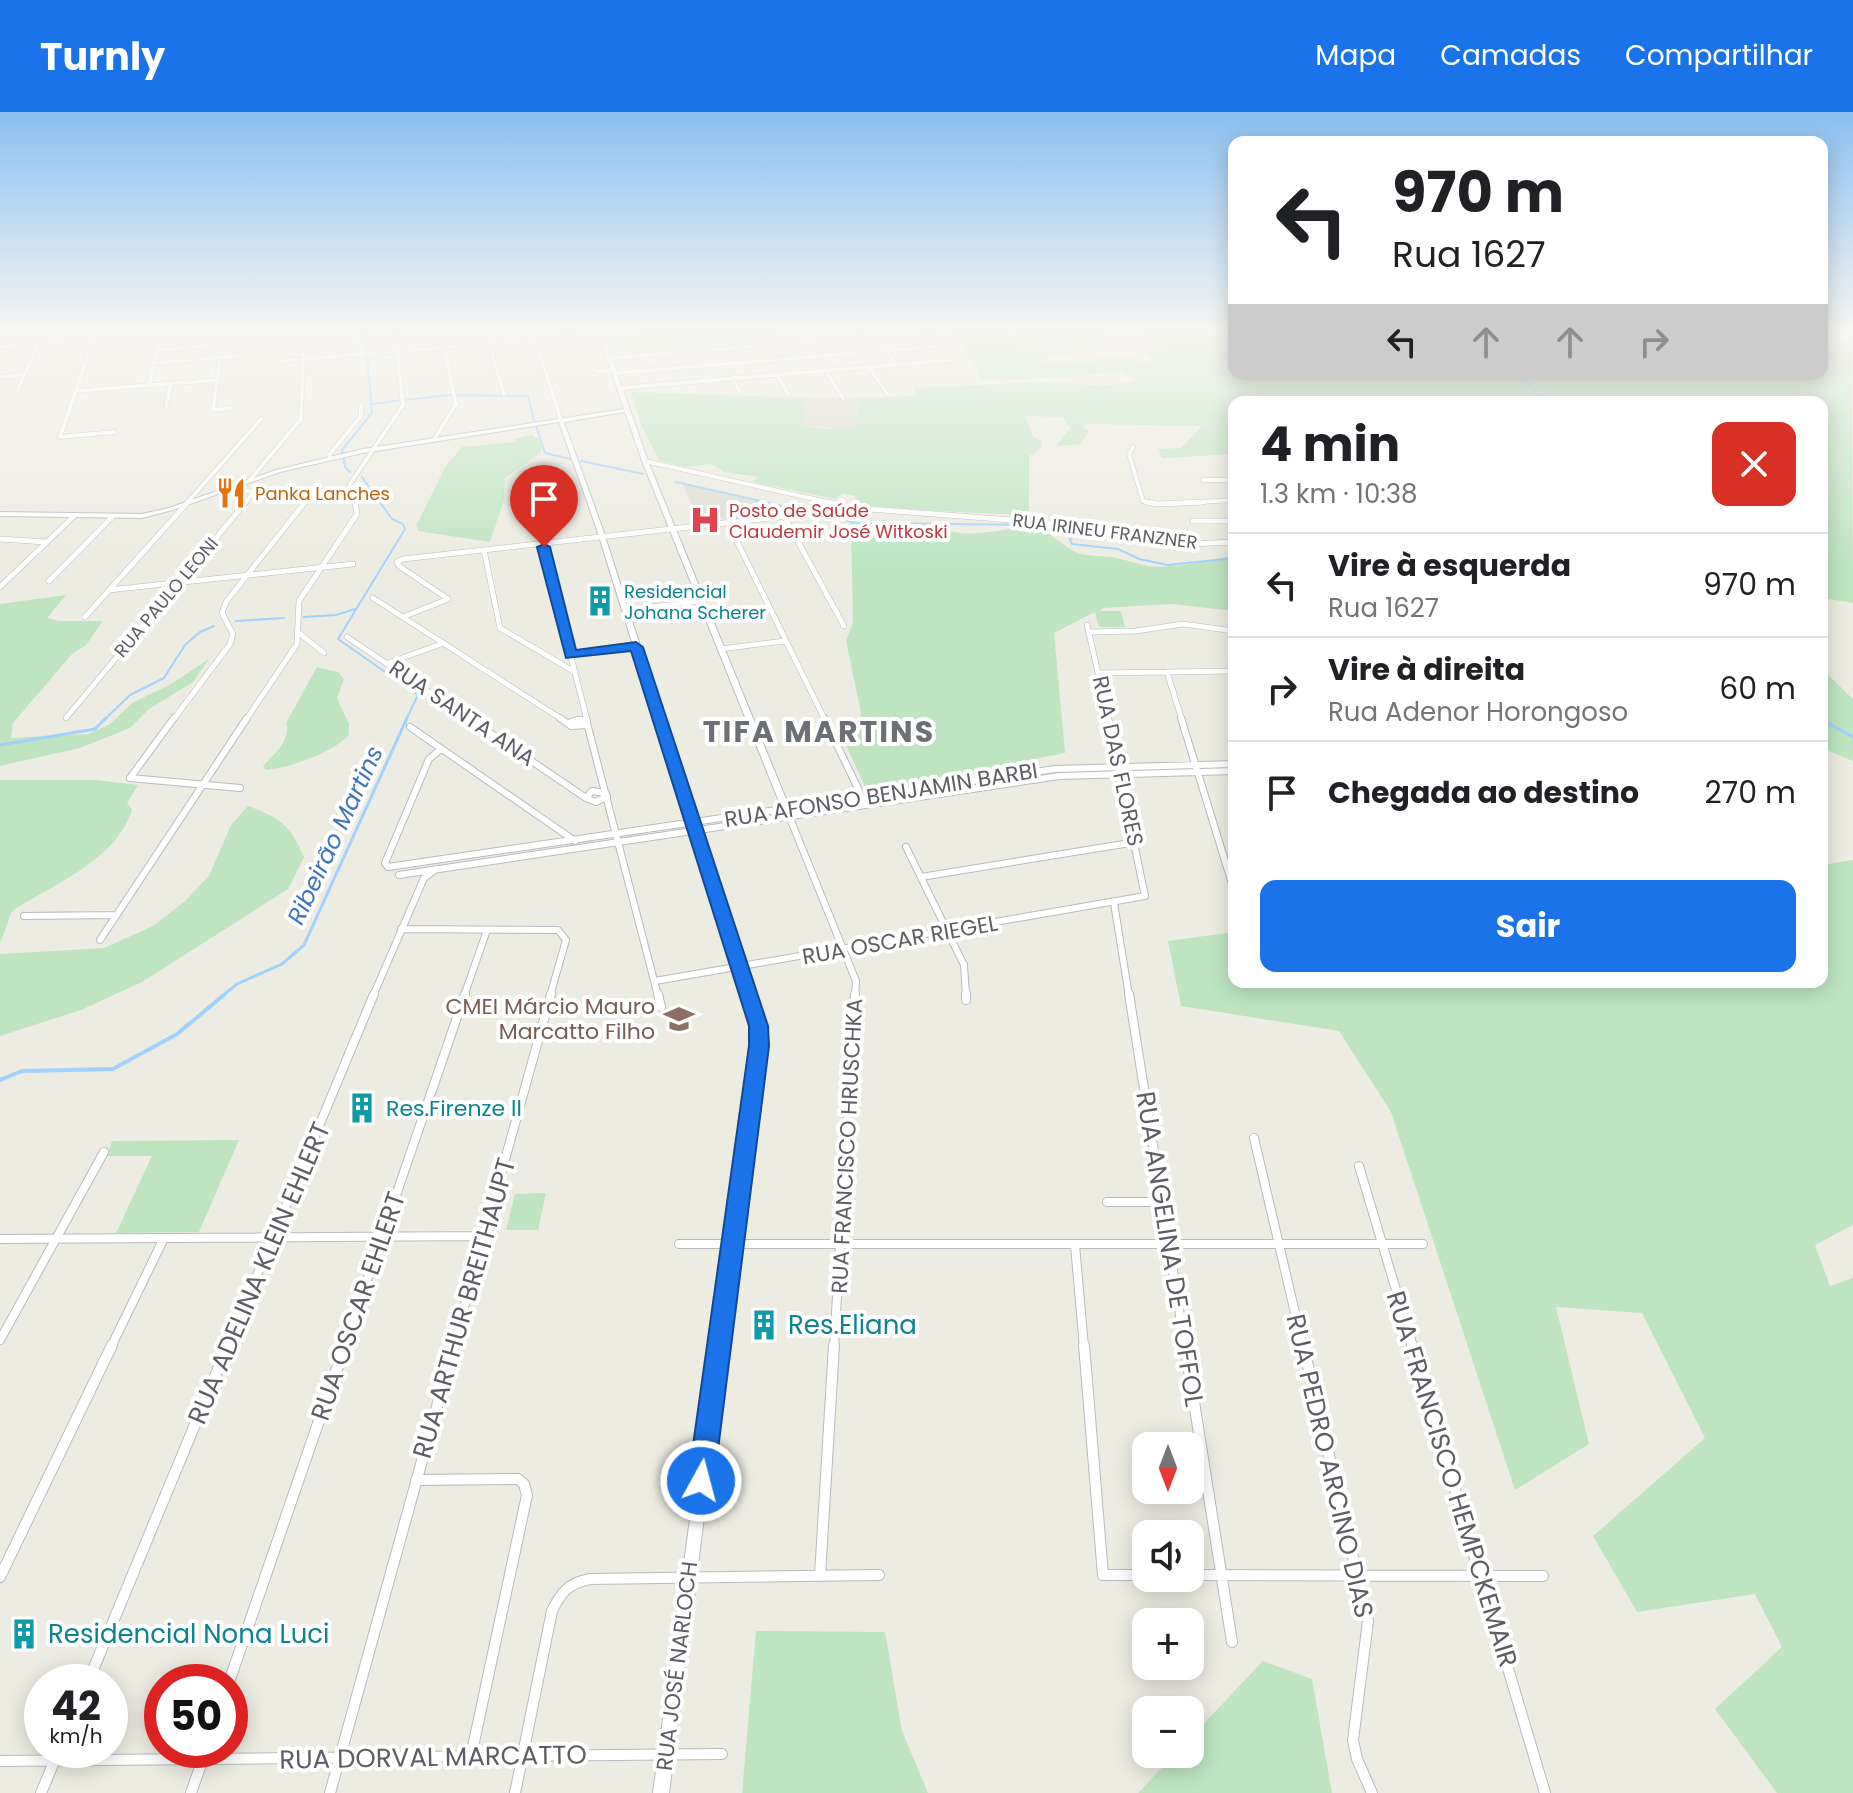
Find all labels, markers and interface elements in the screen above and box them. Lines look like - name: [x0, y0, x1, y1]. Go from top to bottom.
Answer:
- text: Turnly: [40, 30, 165, 83]
- text: Mapa: [1315, 36, 1396, 75]
- text: Camadas: [1440, 36, 1581, 75]
- text: Compartilhar: [1625, 36, 1813, 75]
- text: 970 m: [1392, 153, 1564, 232]
- icon: left: [1260, 168, 1364, 272]
- text: Rua 1627: [1392, 229, 1546, 280]
- icon: left: [1380, 320, 1424, 364]
- icon: ahead: [1464, 320, 1508, 364]
- icon: ahead: [1548, 320, 1592, 364]
- icon: right: [1632, 320, 1676, 364]
- text: 4 min: [1260, 411, 1400, 478]
- button: close: [1712, 422, 1796, 506]
- pin: [510, 465, 578, 547]
- restaurant icon: Panka Lanches: [214, 476, 248, 510]
- text: 1.3 km · 10:38: [1260, 476, 1418, 512]
- icon: arrive: [522, 477, 566, 521]
- place label: Panka Lanches: [255, 481, 390, 506]
- place label: Posto de Saúde Claudemir José Witkoski: [729, 498, 948, 544]
- hospital icon: Posto de Saúde Claudemir José Witkoski: [688, 503, 722, 537]
- street label: RUA IRINEU FRANZNER: [1011, 507, 1199, 555]
- street label: RUA PAULO LEONI: [108, 532, 224, 662]
- text: Vire à esquerda: [1328, 544, 1571, 587]
- icon: left: [1260, 563, 1304, 607]
- text: 970 m: [1703, 563, 1796, 606]
- place label: Residencial Johana Scherer: [624, 579, 766, 625]
- building icon: Residencial Johana Scherer: [583, 584, 617, 618]
- text: Rua 1627: [1328, 590, 1439, 626]
- text: Vire à direita: [1328, 648, 1525, 691]
- street label: RUA SANTA ANA: [383, 653, 541, 773]
- icon: right: [1260, 667, 1304, 711]
- text: 60 m: [1719, 667, 1796, 710]
- street label: RUA DAS FLORES: [1085, 673, 1151, 849]
- text: Rua Adenor Horongoso: [1328, 694, 1628, 730]
- district label: TIFA MARTINS: [703, 710, 935, 753]
- water label: Ribeirão Martins: [279, 740, 391, 930]
- street label: RUA AFONSO BENJAMIN BARBI: [722, 755, 1040, 835]
- icon: arrive: [1260, 771, 1304, 815]
- text: Chegada ao destino: [1328, 771, 1639, 814]
- text: 270 m: [1705, 771, 1796, 814]
- button: Sair: [1260, 880, 1796, 972]
- street label: RUA OSCAR RIEGEL: [800, 907, 1001, 972]
- place label: CMEI Márcio Mauro Marcatto Filho: [446, 991, 655, 1047]
- street label: RUA FRANCISCO HRUSCHKA: [824, 997, 870, 1294]
- school or university icon: CMEI Márcio Mauro Marcatto Filho: [662, 1002, 696, 1036]
- street label: RUA ANGELINA DE TOFFOL: [1127, 1089, 1213, 1409]
- building icon: Res.Firenze ll: [345, 1091, 379, 1125]
- place label: Res.Firenze ll: [386, 1093, 522, 1124]
- street label: RUA ADELINA KLEIN EHLERT: [179, 1116, 339, 1430]
- street label: RUA ARTHUR BREITHAUPT: [404, 1153, 524, 1463]
- street label: RUA OSCAR EHLERT: [302, 1187, 414, 1425]
- street label: RUA FRANCISCO HEMPCKEMAIR: [1378, 1286, 1526, 1672]
- place label: Res.Eliana: [788, 1307, 917, 1343]
- building icon: Res.Eliana: [747, 1308, 781, 1342]
- street label: RUA PEDRO ARCINO DIAS: [1278, 1311, 1382, 1621]
- north arrow: [1132, 1432, 1204, 1504]
- map controls: [1132, 1432, 1204, 1768]
- position arrow: [659, 1439, 743, 1523]
- button: sound: [1132, 1520, 1204, 1592]
- street label: RUA JOSÉ NARLOCH: [649, 1560, 705, 1772]
- button: +: [1132, 1608, 1204, 1680]
- place label: Residencial Nona Luci: [48, 1616, 329, 1652]
- building icon: Residencial Nona Luci: [7, 1617, 41, 1651]
- speed limit sign: 50: [144, 1664, 248, 1768]
- text: 42: [51, 1678, 101, 1734]
- button: −: [1132, 1696, 1204, 1768]
- text: km/h: [49, 1722, 103, 1750]
- street label: RUA DORVAL MARCATTO: [279, 1736, 587, 1778]

